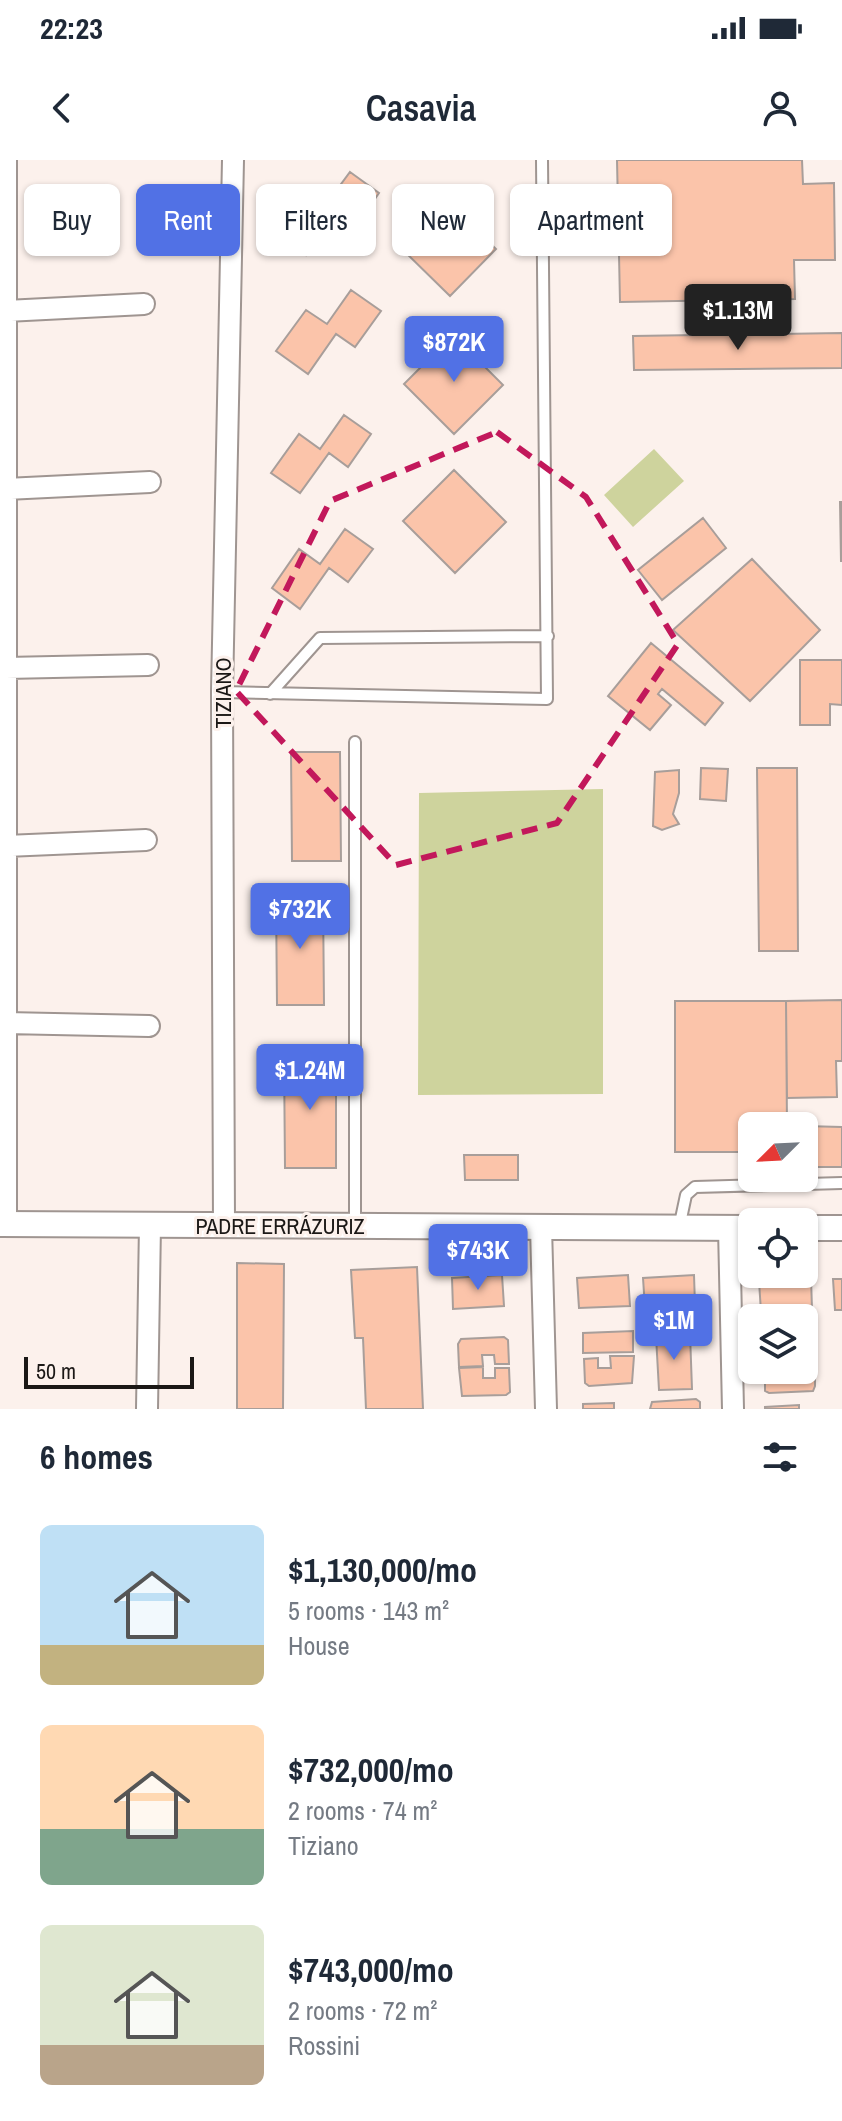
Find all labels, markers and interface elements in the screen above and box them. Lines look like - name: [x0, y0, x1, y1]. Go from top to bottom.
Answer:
- text: 22:23: [40, 8, 103, 48]
- text: Casavia: [366, 84, 476, 132]
- icon: back: [40, 86, 84, 130]
- icon: person: [758, 86, 802, 130]
- chip: Buy: [24, 184, 120, 256]
- chip: Rent: [136, 184, 240, 256]
- chip: Filters: [256, 184, 376, 256]
- chip: New: [392, 184, 494, 256]
- chip: Apartment: [510, 184, 672, 256]
- pin: $1.13M: [673, 284, 803, 352]
- text: $1.13M: [702, 292, 774, 327]
- pin: $872K: [398, 316, 510, 384]
- text: $872K: [423, 324, 485, 359]
- street label: TIZIANO: [208, 657, 238, 729]
- pin: $732K: [244, 883, 356, 951]
- text: $732K: [269, 891, 331, 926]
- pin: $1.24M: [245, 1044, 375, 1112]
- text: $1.24M: [274, 1052, 346, 1087]
- north arrow: [738, 1112, 818, 1192]
- map controls: [738, 1112, 818, 1384]
- button: locate: [738, 1208, 818, 1288]
- street label: PADRE ERRÁZURIZ: [195, 1211, 365, 1241]
- pin: $743K: [422, 1224, 534, 1292]
- text: $743K: [447, 1232, 509, 1267]
- pin: $1M: [635, 1294, 713, 1362]
- text: $1M: [653, 1302, 695, 1337]
- button: layers: [738, 1304, 818, 1384]
- scale bar: [24, 1353, 194, 1389]
- text: 50 m: [36, 1356, 76, 1386]
- text: 6 homes: [40, 1434, 153, 1480]
- icon: filters: [758, 1435, 802, 1479]
- text: $1,130,000/mo: [288, 1547, 477, 1593]
- icon: home: [104, 1557, 200, 1653]
- text: 5 rooms · 143 m²: [288, 1593, 449, 1628]
- text: House: [288, 1628, 350, 1663]
- text: $732,000/mo: [288, 1747, 454, 1793]
- icon: home: [104, 1757, 200, 1853]
- text: 2 rooms · 74 m²: [288, 1793, 437, 1828]
- text: Tiziano: [288, 1828, 359, 1863]
- text: $743,000/mo: [288, 1947, 454, 1993]
- icon: home: [104, 1957, 200, 2053]
- text: 2 rooms · 72 m²: [288, 1993, 437, 2028]
- text: Rossini: [288, 2028, 360, 2063]

